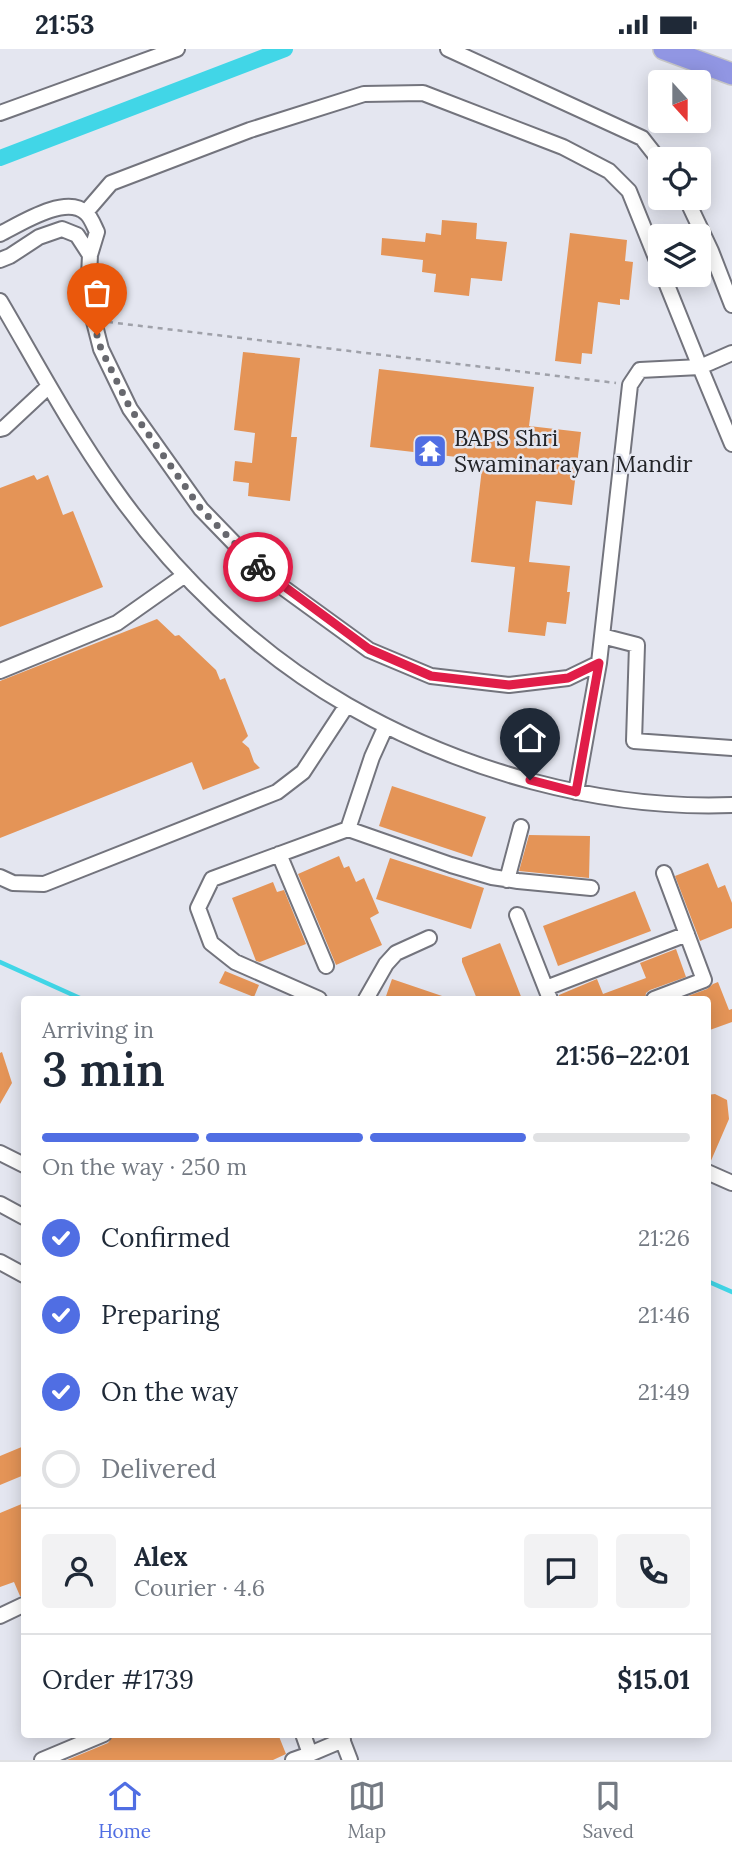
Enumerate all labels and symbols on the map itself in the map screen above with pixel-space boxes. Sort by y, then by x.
north arrow [648,70,710,133]
pin [67,263,127,335]
place label: BAPS Shri Swaminarayan Mandir [454,423,692,478]
temple icon: BAPS Shri Swaminarayan Mandir [411,432,449,470]
courier [223,532,293,602]
pin [500,708,560,780]

